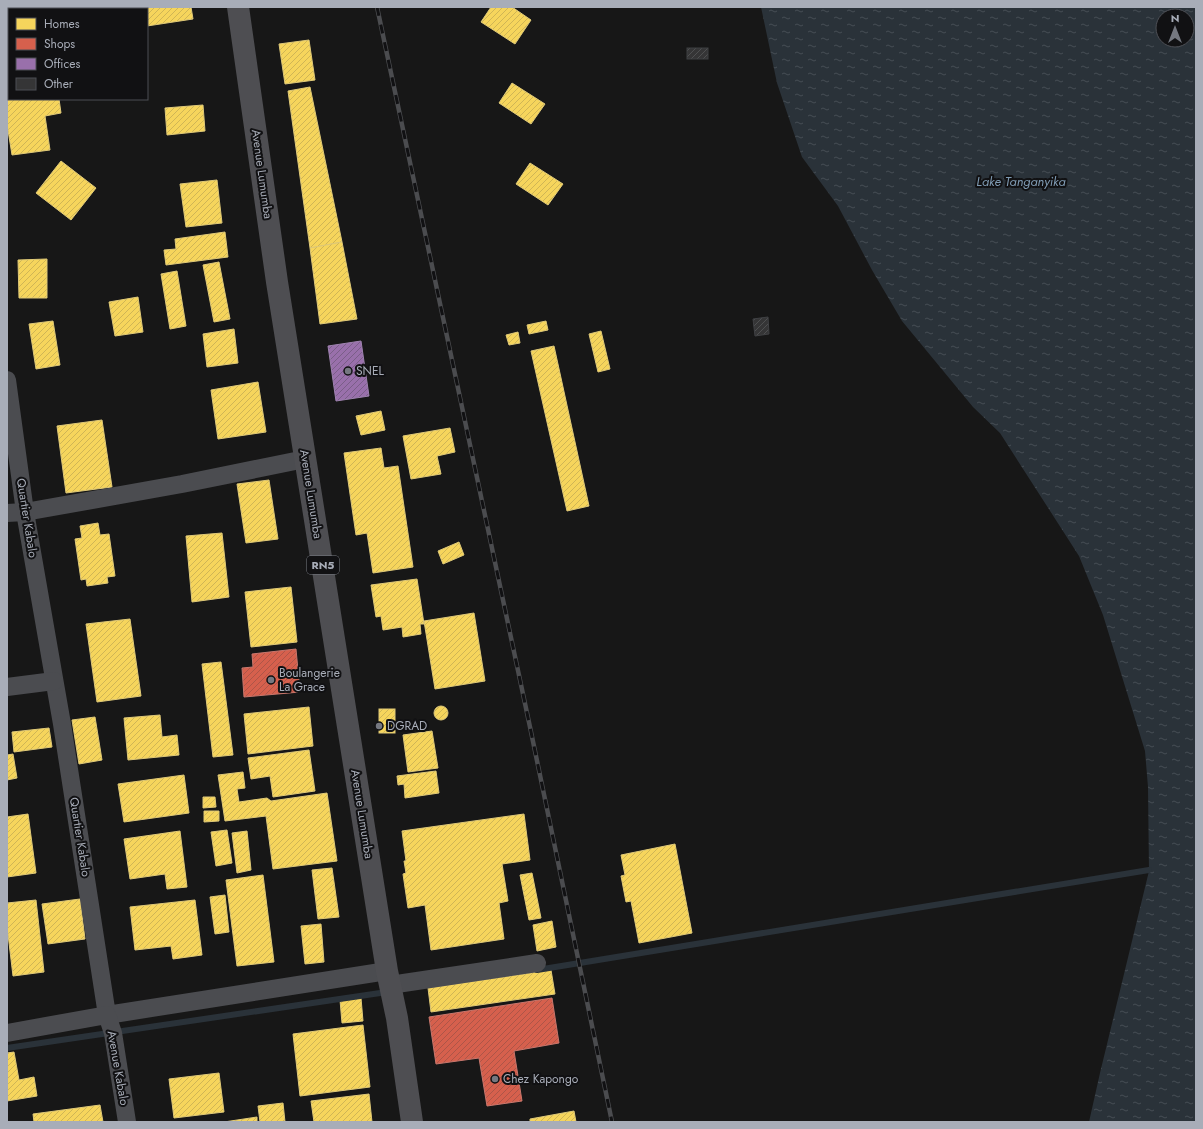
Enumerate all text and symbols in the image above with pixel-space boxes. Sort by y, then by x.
legend [8,8,148,100]
north arrow [1155,8,1195,48]
text: N [1171,10,1179,26]
text: Homes [44,15,80,33]
text: Shops [44,35,75,53]
text: Offices [44,55,80,73]
text: Other [44,75,74,93]
street label: Avenue Lumumba [247,128,277,220]
water label: Lake Tanganyika [976,172,1066,191]
place label: SNEL [356,362,384,380]
marker: SNEL [343,366,353,376]
street label: Avenue Lumumba [295,448,327,540]
street label: Quartier Kabalo [12,477,42,559]
road number: RN5 [307,556,339,574]
place label: Boulangerie La Grace [279,664,340,696]
marker: Boulangerie La Grace [266,675,276,685]
place label: DGRAD [387,717,427,735]
marker: DGRAD [374,721,384,731]
street label: Avenue Lumumba [346,768,378,860]
street label: Quartier Kabalo [65,796,95,878]
street label: Avenue Kabalo [103,1029,133,1107]
place label: Chez Kapongo [503,1070,579,1088]
marker: Chez Kapongo [490,1074,500,1084]

